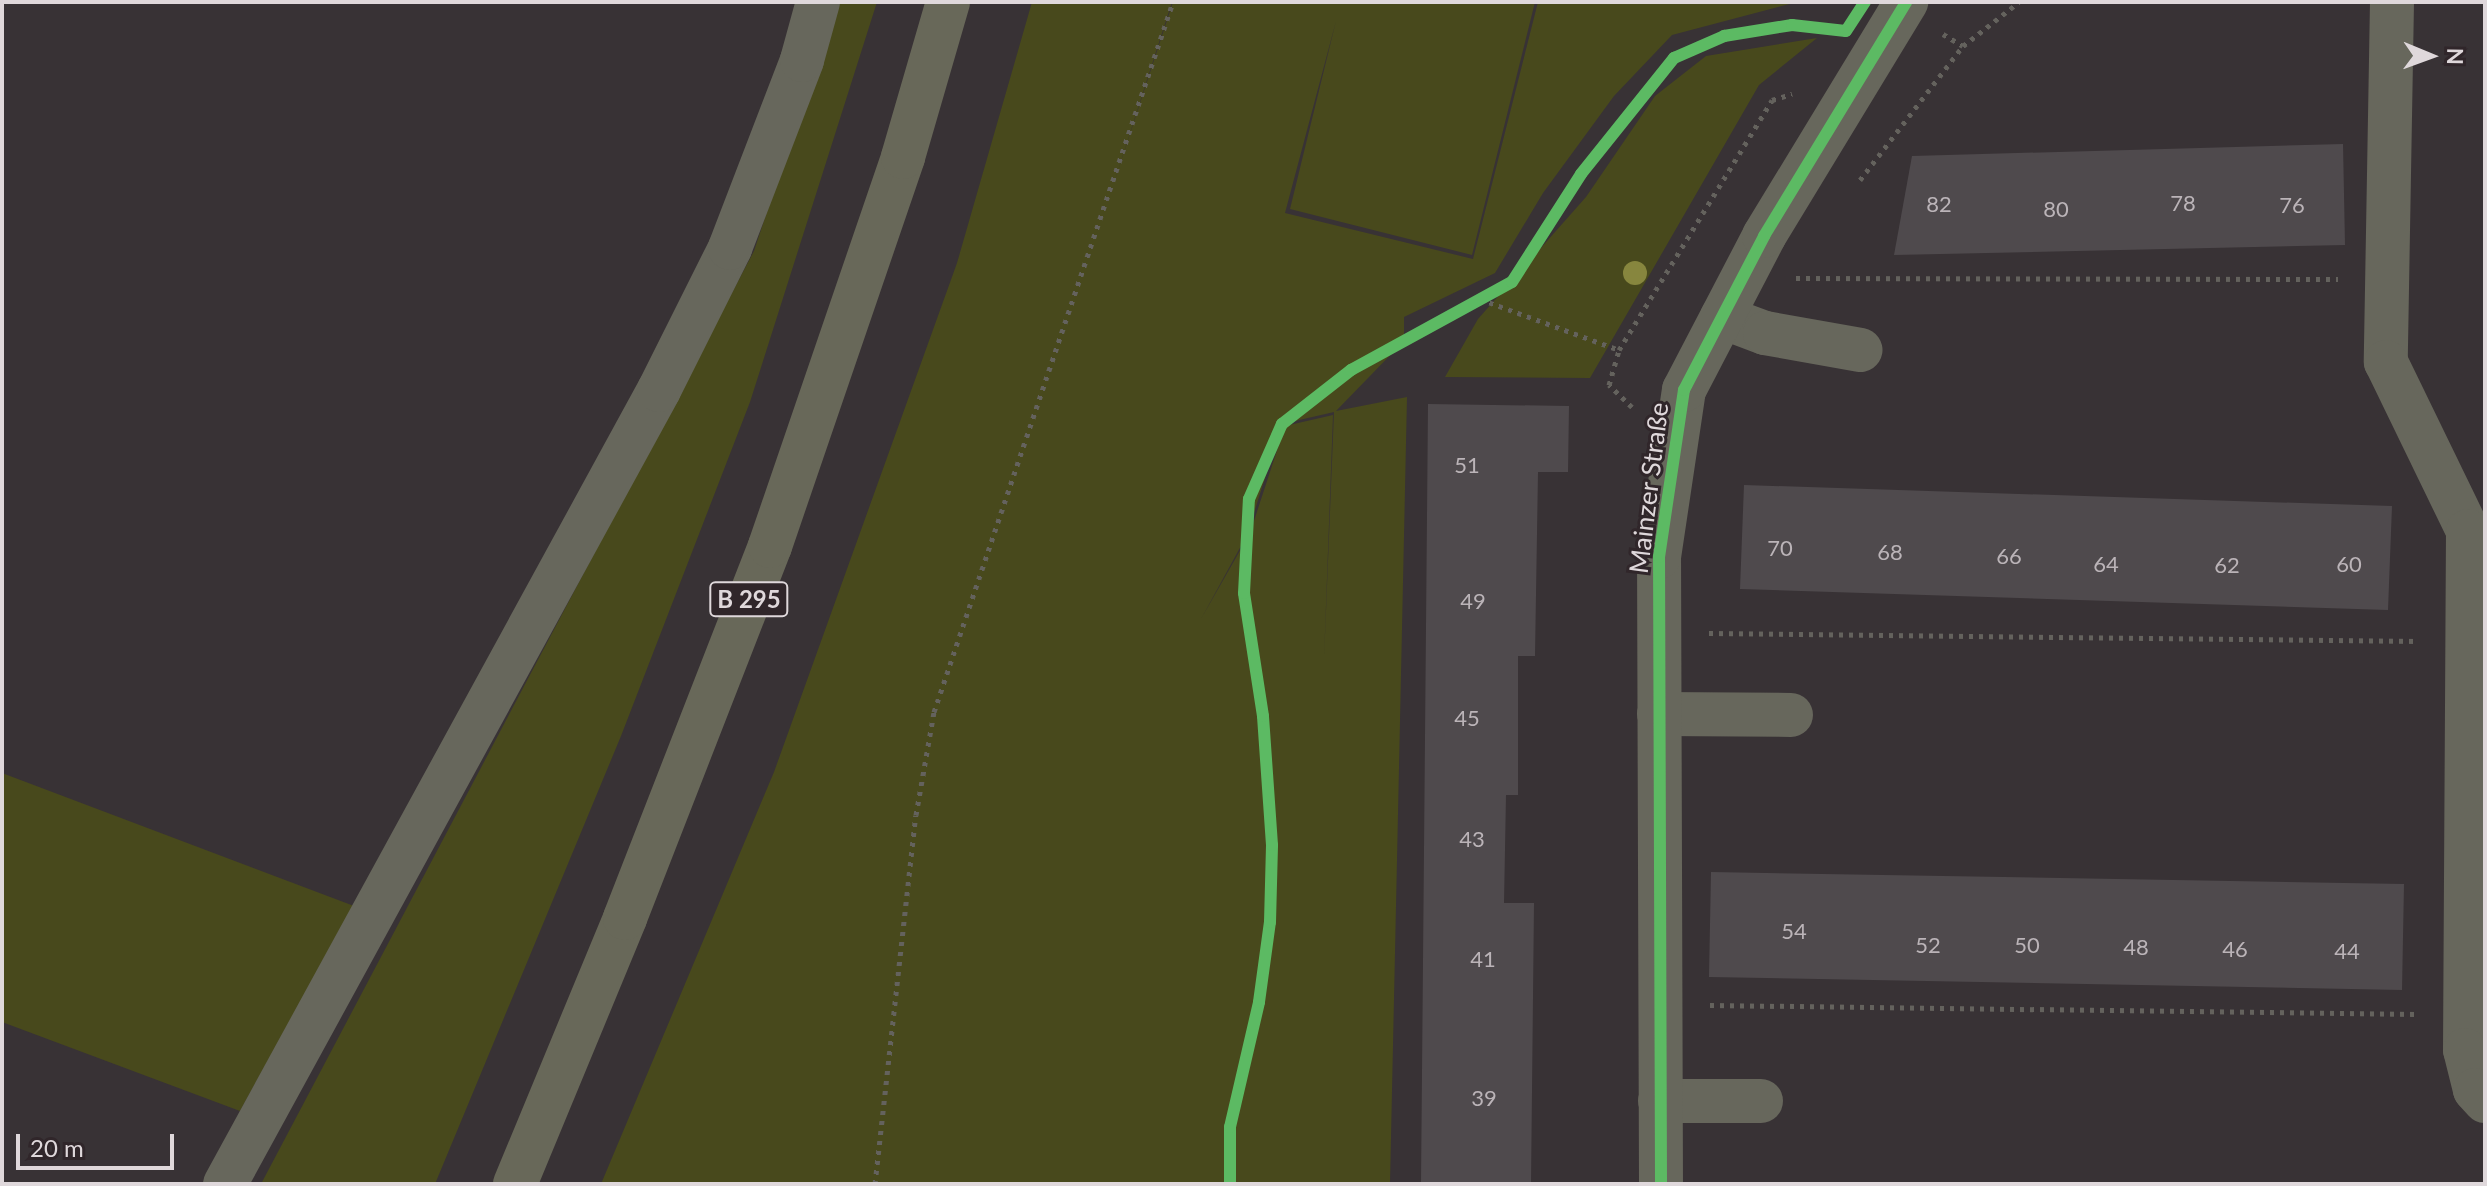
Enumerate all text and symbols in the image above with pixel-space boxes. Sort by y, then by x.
north arrow [2391,16,2471,96]
text: N [2442,48,2469,65]
house number: 78 [2170,190,2196,216]
house number: 82 [1926,191,1952,217]
house number: 76 [2279,192,2305,218]
house number: 80 [2043,196,2069,222]
street label: Mainzer Straße [1623,400,1675,576]
house number: 51 [1454,452,1480,478]
house number: 70 [1767,535,1793,561]
house number: 68 [1877,539,1903,565]
house number: 66 [1996,543,2022,569]
house number: 64 [2093,551,2119,577]
house number: 60 [2336,551,2362,577]
house number: 62 [2214,552,2240,578]
road number: B 295 [709,579,789,619]
house number: 49 [1460,588,1486,614]
house number: 45 [1454,705,1480,731]
house number: 43 [1459,826,1485,852]
house number: 54 [1781,918,1807,944]
house number: 52 [1915,932,1941,958]
house number: 50 [2014,932,2040,958]
house number: 48 [2123,934,2149,960]
house number: 46 [2222,936,2248,962]
house number: 44 [2334,938,2360,964]
house number: 41 [1470,946,1496,972]
house number: 39 [1471,1085,1497,1111]
scale bar [20,1118,178,1168]
text: 20 m [30,1133,84,1162]

